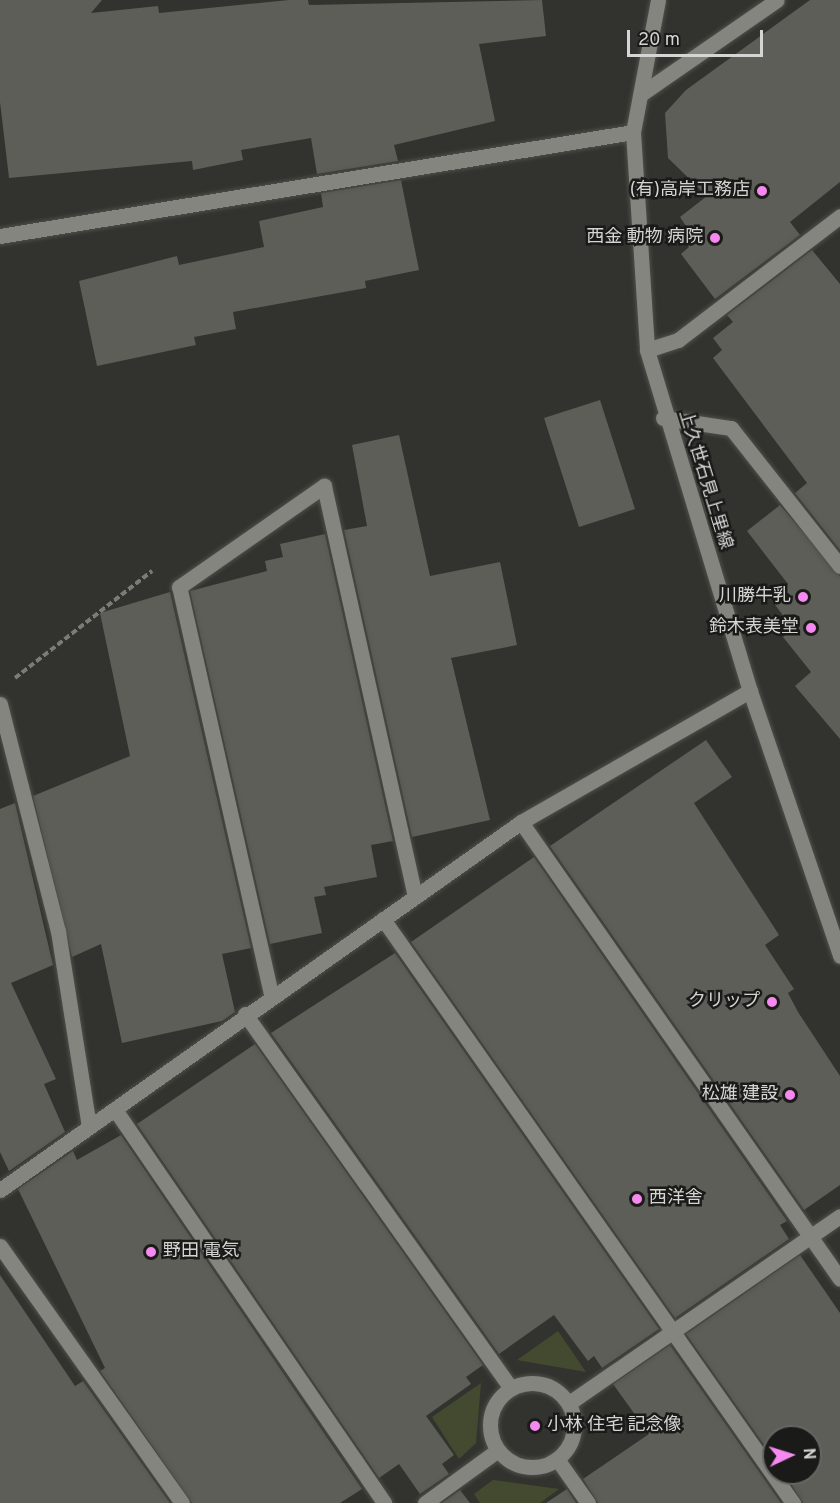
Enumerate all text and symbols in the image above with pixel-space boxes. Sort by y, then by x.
scale bar [630,18,766,56]
text: 20 m [638,29,680,52]
place label: (有)高岸工務店 [630,180,750,202]
marker: (有)高岸工務店 [755,184,769,198]
place label: 西金 動物 病院 [587,227,703,249]
marker: 西金 動物 病院 [708,231,722,245]
street label: 上久世石見上里線 [673,408,735,552]
place label: 川勝牛乳 [719,586,791,608]
marker: 川勝牛乳 [796,590,810,604]
place label: 鈴木表美堂 [709,617,799,639]
marker: 鈴木表美堂 [804,621,818,635]
place label: クリップ [688,991,760,1013]
marker: クリップ [765,995,779,1009]
place label: 松雄 建設 [702,1084,778,1106]
marker: 松雄 建設 [783,1088,797,1102]
place label: 西洋舎 [649,1188,703,1210]
marker: 西洋舎 [630,1192,644,1206]
place label: 野田 電気 [163,1241,239,1263]
marker: 野田 電気 [144,1245,158,1259]
place label: 小林 住宅 記念像 [547,1415,681,1437]
marker: 小林 住宅 記念像 [528,1419,542,1433]
north arrow [762,1425,822,1485]
text: N [798,1447,818,1460]

